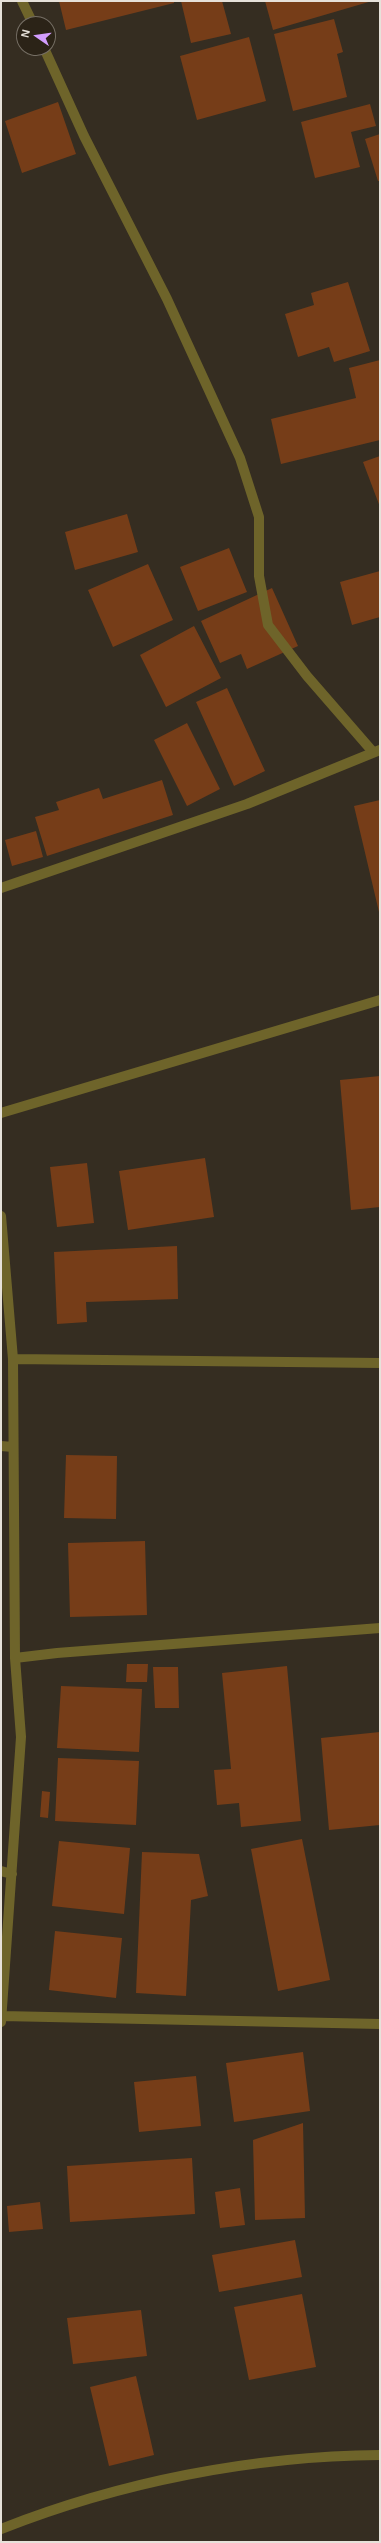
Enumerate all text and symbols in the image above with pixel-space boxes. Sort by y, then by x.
north arrow [16,16,56,56]
text: N [19,28,32,39]

